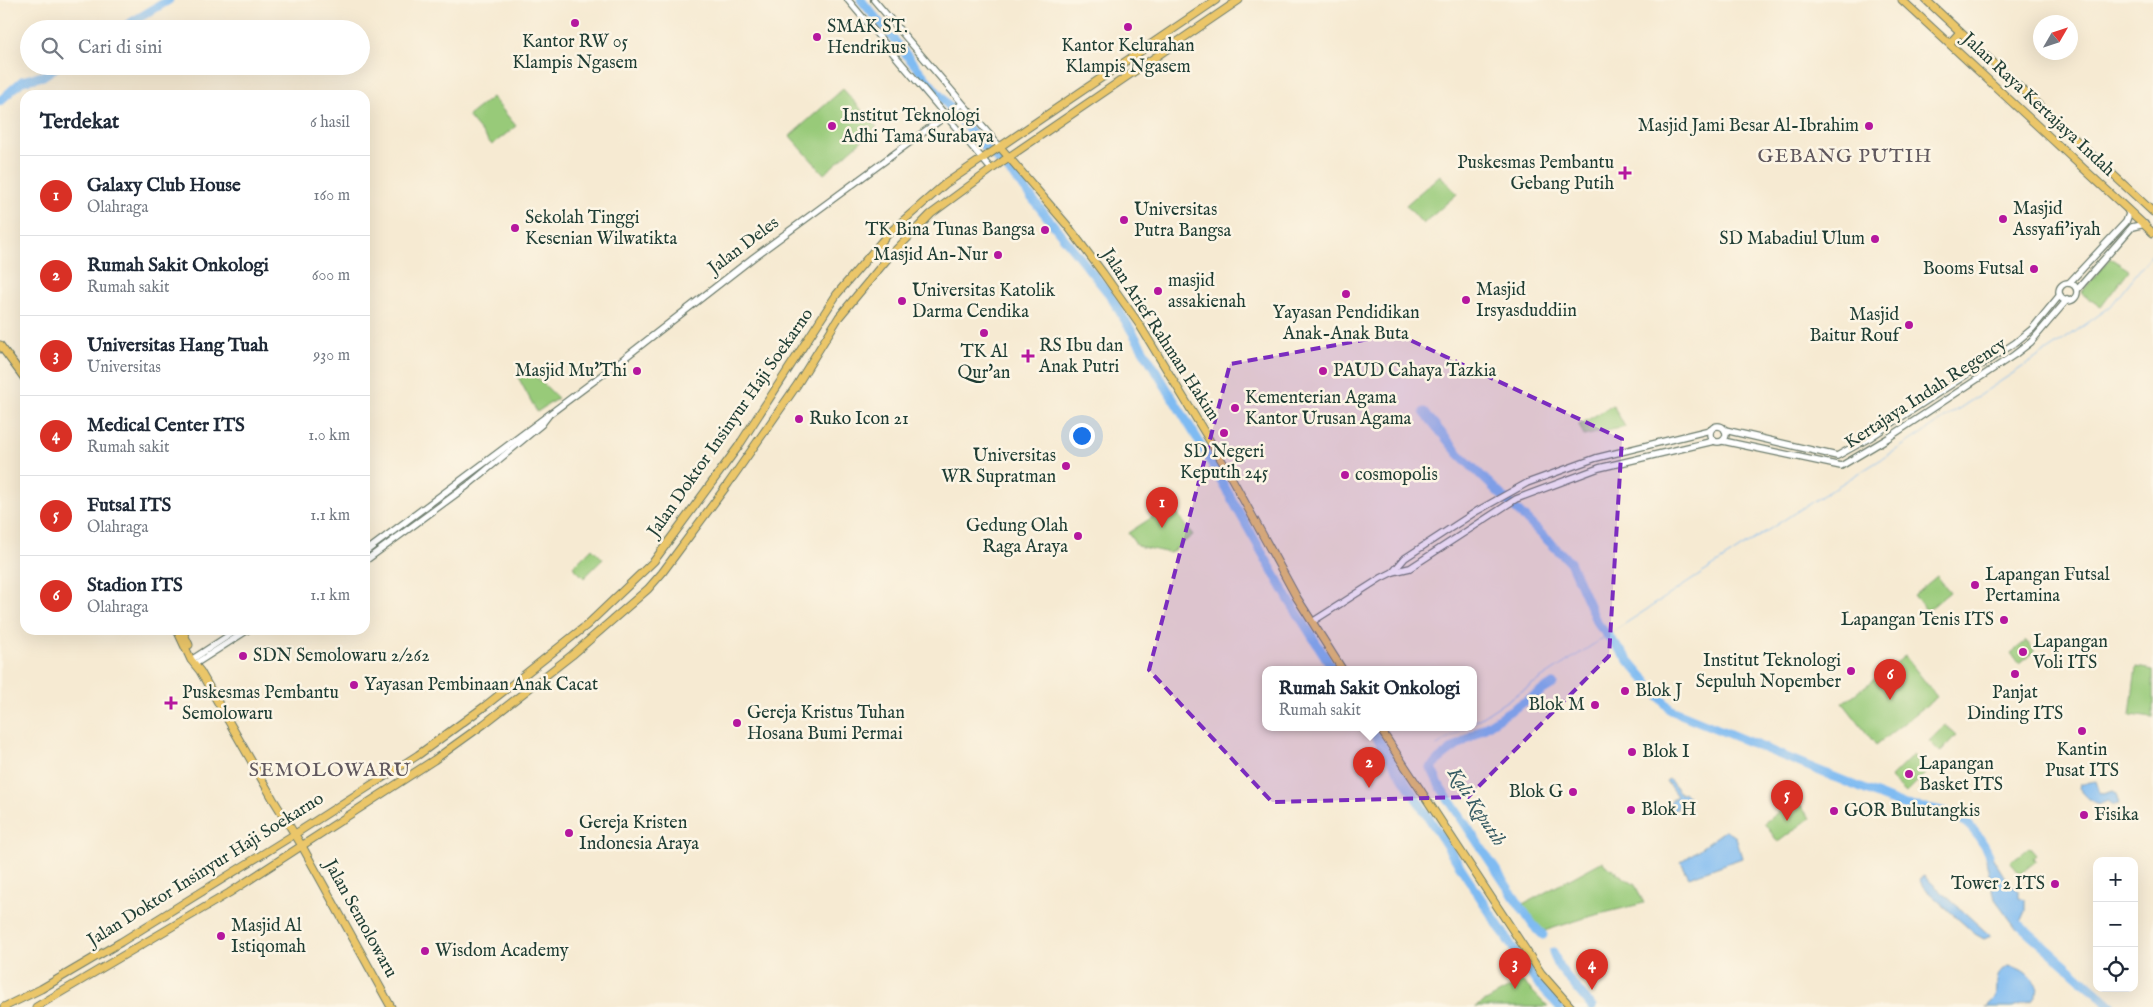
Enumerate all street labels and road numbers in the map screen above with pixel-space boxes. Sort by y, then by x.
street label: Jalan Raya Kertajaya Indah [1955,27,2120,182]
street label: Jalan Deles [702,212,784,281]
street label: Jalan Arief Rahman Hakim [1095,243,1224,426]
street label: Jalan Doktor Insinyur Haji Soekarno [642,304,819,544]
street label: Kertajaya Indah Regency [1841,333,2011,455]
street label: Jalan Doktor Insinyur Haji Soekarno [82,787,329,953]
street label: Jalan Semolowaru [317,854,402,982]

